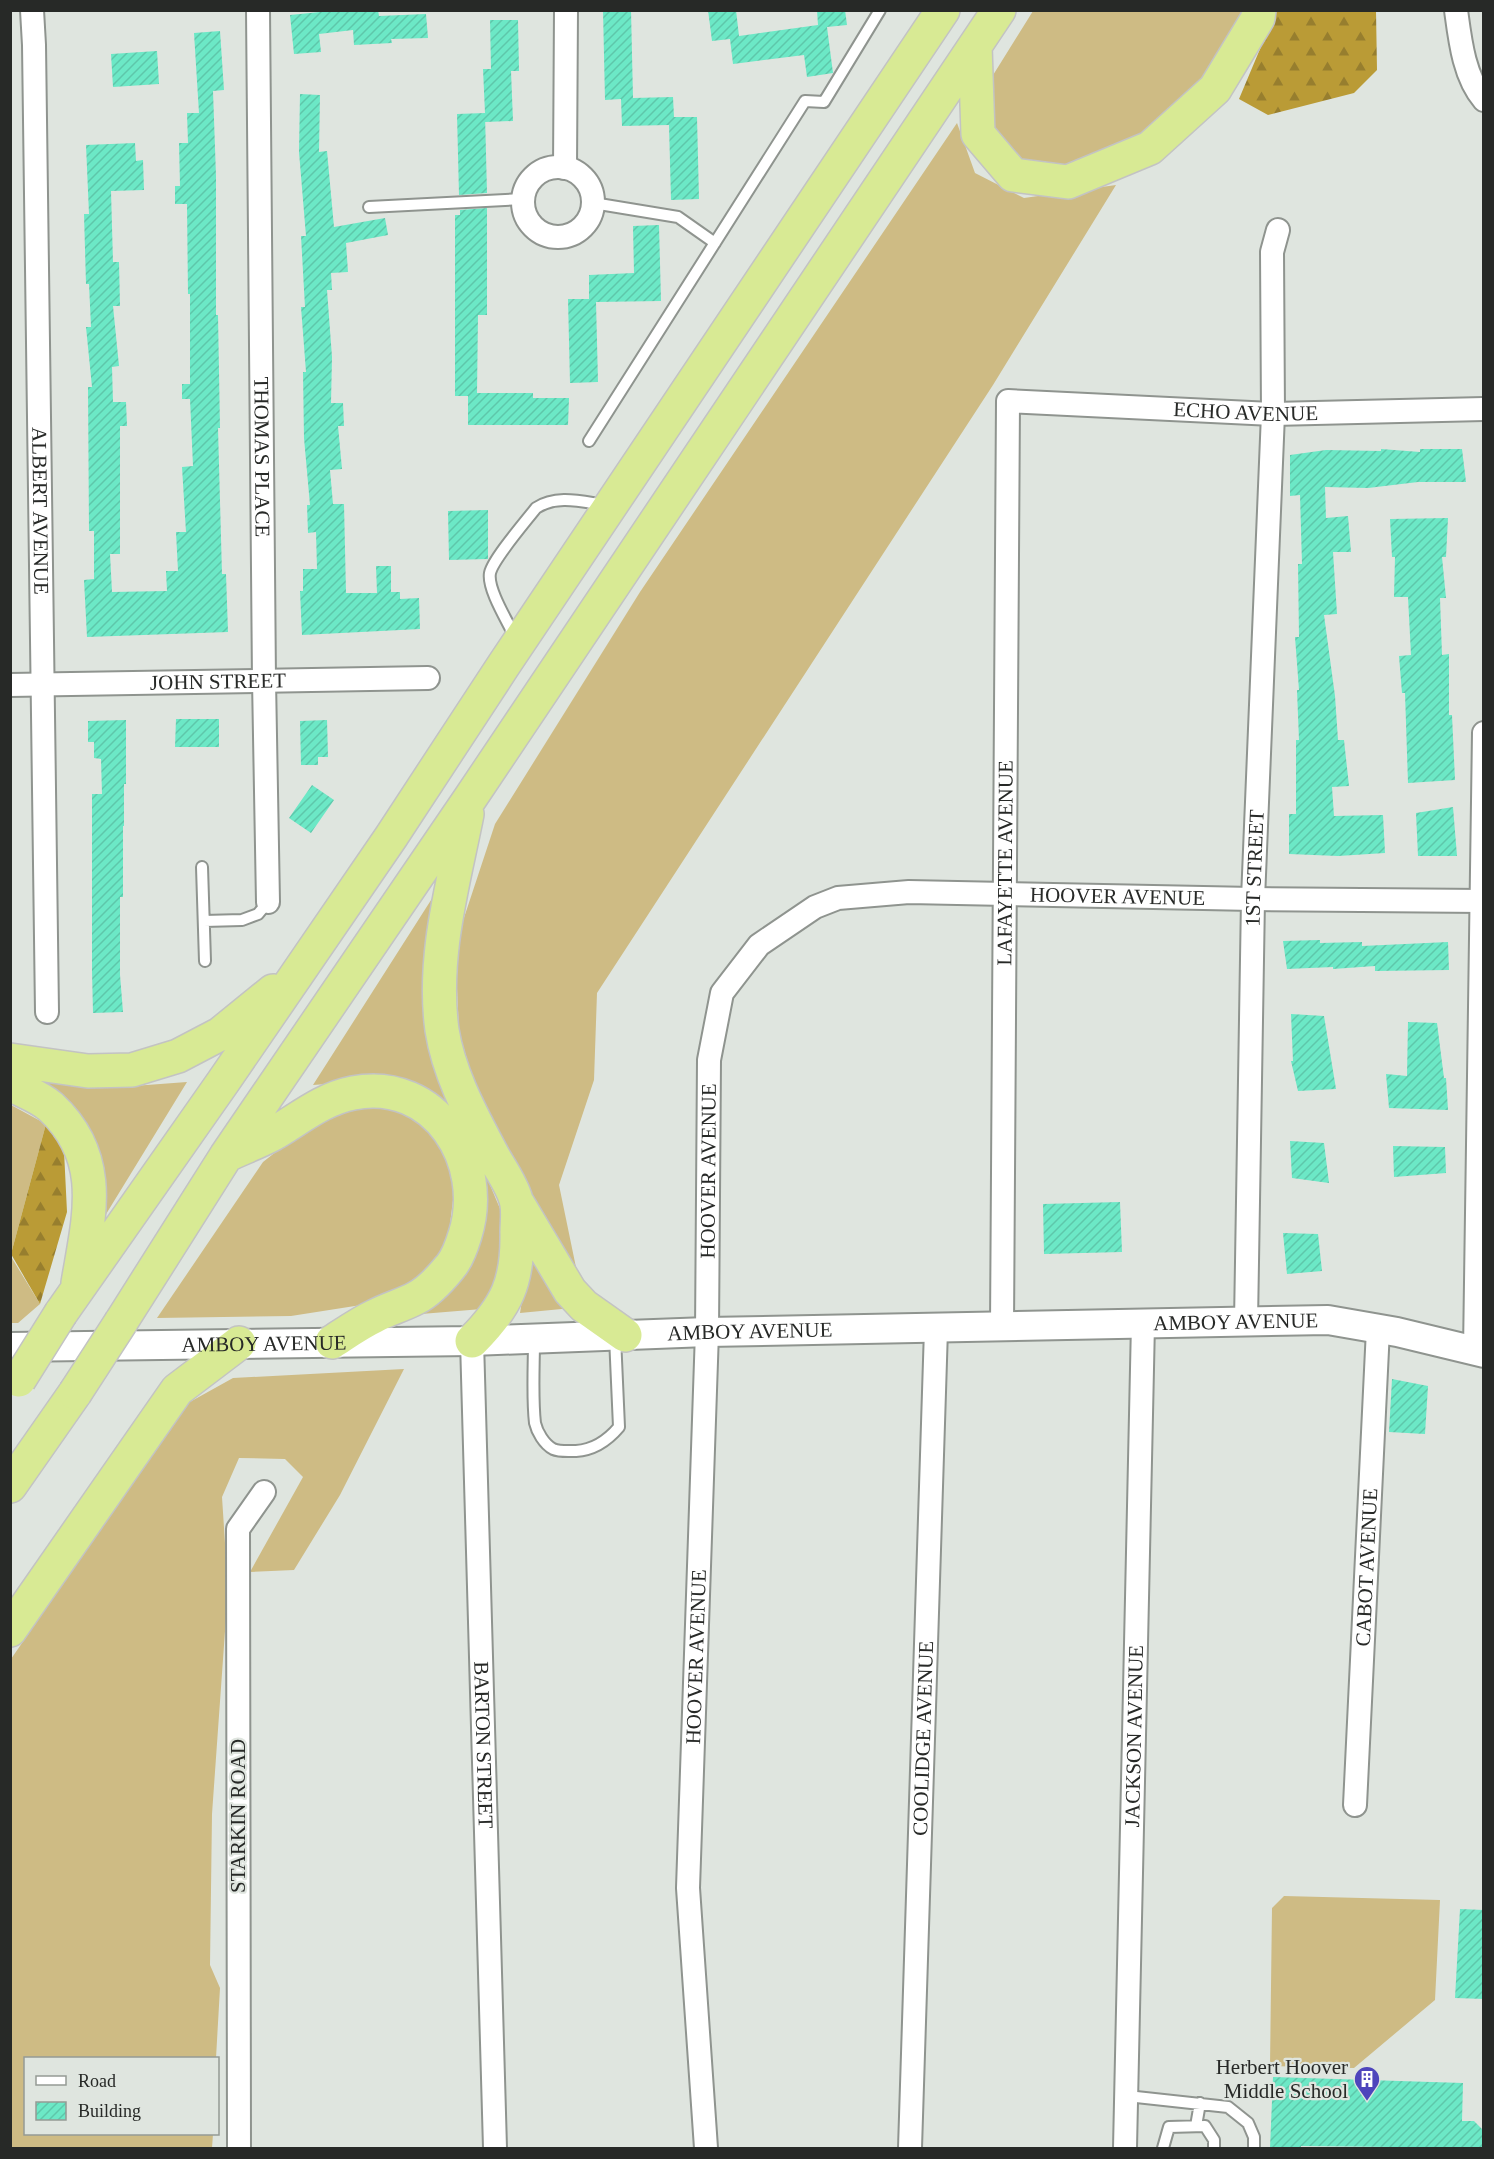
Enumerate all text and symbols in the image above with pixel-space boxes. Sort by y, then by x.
street label: THOMAS PLACE [249,377,275,537]
street label: ECHO AVENUE [1173,397,1318,426]
street label: ALBERT AVENUE [27,427,53,595]
street label: JOHN STREET [150,668,286,695]
street label: LAFAYETTE AVENUE [992,760,1018,966]
street label: 1ST STREET [1241,809,1269,927]
street label: HOOVER AVENUE [1030,882,1205,910]
street label: HOOVER AVENUE [696,1083,721,1259]
street label: AMBOY AVENUE [1153,1308,1318,1335]
street label: AMBOY AVENUE [667,1318,833,1346]
street label: AMBOY AVENUE [181,1331,347,1357]
street label: CABOT AVENUE [1351,1488,1382,1647]
street label: HOOVER AVENUE [681,1569,711,1745]
street label: COOLIDGE AVENUE [908,1640,938,1836]
street label: JACKSON AVENUE [1120,1645,1148,1827]
street label: BARTON STREET [469,1661,498,1829]
street label: STARKIN ROAD [226,1739,250,1893]
place label: Herbert Hoover Middle School [1216,2055,1348,2103]
legend [24,2057,219,2135]
building icon: Herbert Hoover Middle School [1352,2064,1382,2102]
text: Road [78,2071,116,2091]
text: Building [78,2101,141,2121]

